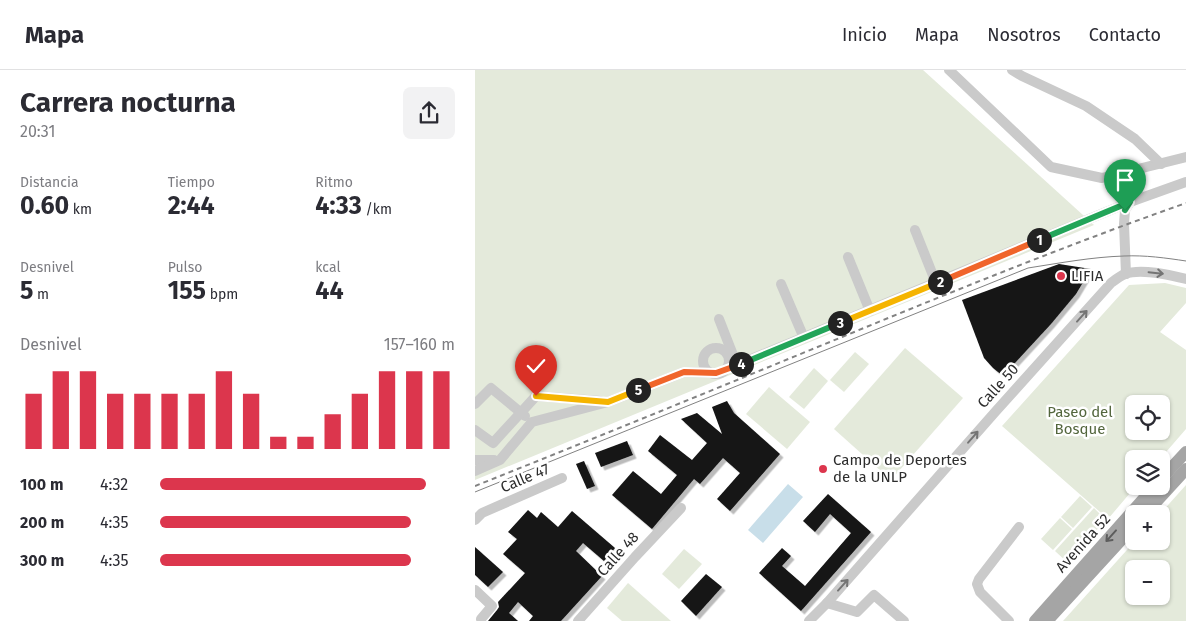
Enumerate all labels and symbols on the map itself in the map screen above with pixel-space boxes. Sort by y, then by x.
pin [1104,159,1146,210]
pin: 1 [1027,228,1051,252]
place label: LIFIA [1071,267,1104,285]
one-way arrow [1148,268,1164,278]
pin: 2 [927,270,953,294]
marker: LIFIA [1055,270,1067,282]
pin: 3 [827,310,853,336]
one-way arrow [1076,310,1087,323]
pin [515,345,557,396]
pin: 4 [729,352,753,376]
street label: Calle 50 [974,360,1022,412]
pin: 5 [625,378,651,402]
park label: Paseo del Bosque [1047,403,1113,438]
one-way arrow [967,431,978,444]
place label: Campo de Deportes de la UNLP [833,451,967,486]
street label: Calle 47 [498,460,552,496]
marker: Campo de Deportes de la UNLP [817,463,829,475]
street label: Avenida 52 [1052,510,1114,576]
street label: Calle 48 [593,528,643,580]
one-way arrow [1105,529,1117,542]
one-way arrow [837,579,848,592]

